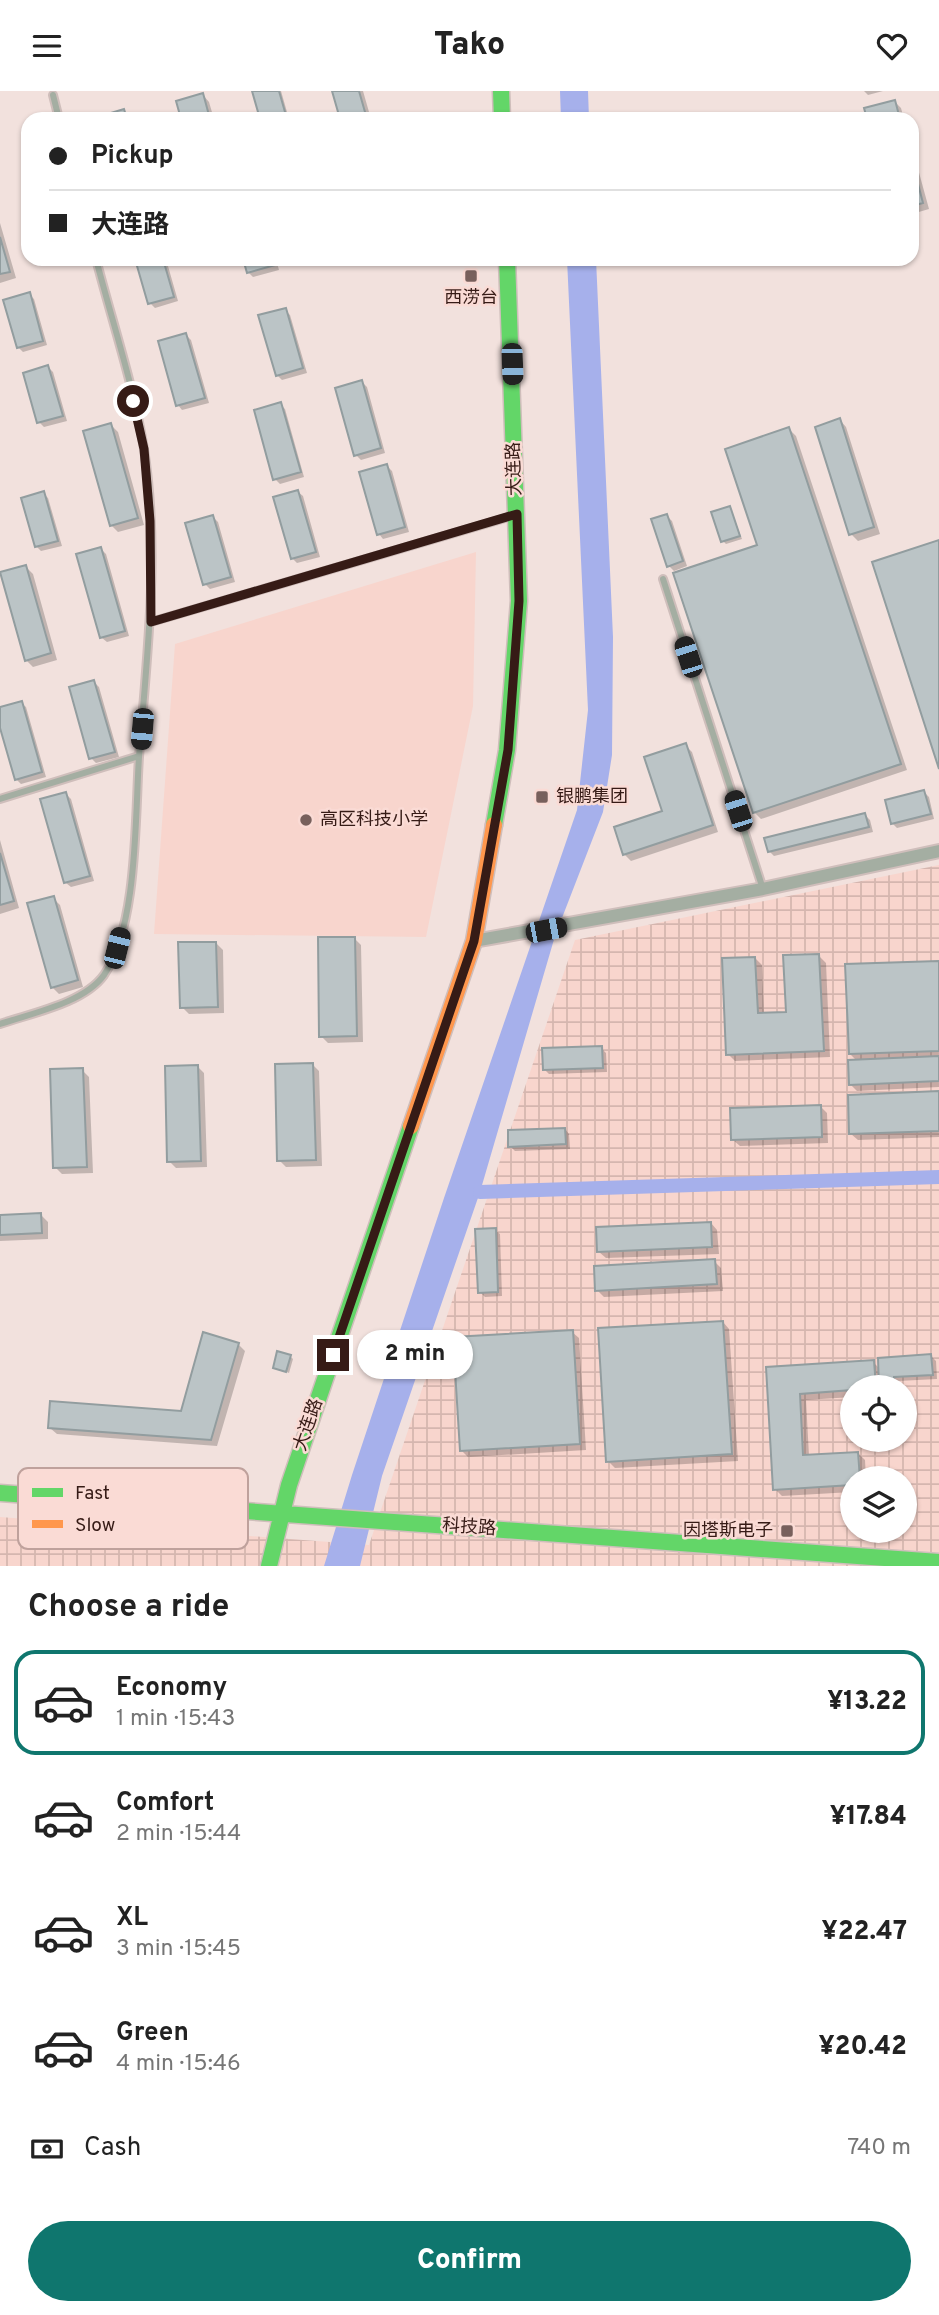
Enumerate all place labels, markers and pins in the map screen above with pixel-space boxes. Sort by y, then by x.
marker: 西涝台 [463,268,479,284]
place label: 西涝台 [444,287,498,310]
place label: 银鹏集团 [556,786,628,809]
marker: 银鹏集团 [534,789,550,805]
place label: 高区科技小学 [320,809,428,832]
marker: 高区科技小学 [298,812,314,828]
place label: 因塔斯电子 [683,1520,773,1543]
marker: 因塔斯电子 [779,1523,795,1539]

